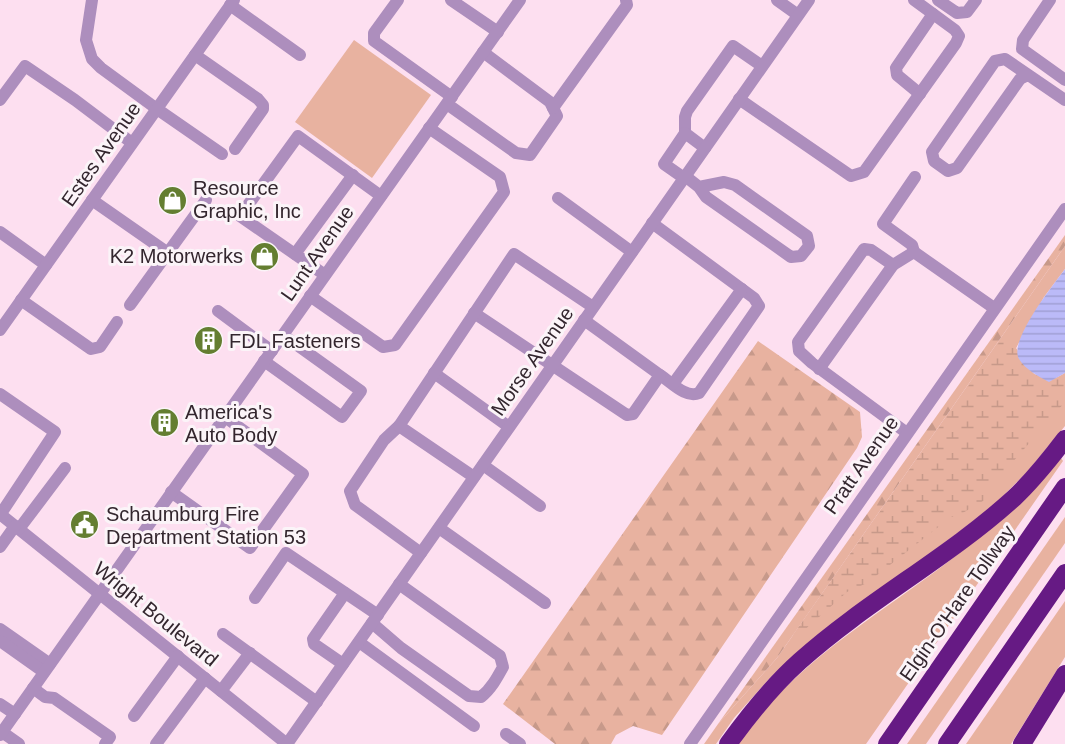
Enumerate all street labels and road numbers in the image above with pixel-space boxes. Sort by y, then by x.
street label: Estes Avenue [57,98,145,210]
street label: Lunt Avenue [276,201,358,305]
street label: Morse Avenue [486,302,578,420]
street label: Pratt Avenue [819,412,903,518]
street label: Elgin-O'Hare Tollway [895,521,1019,685]
street label: Wright Boulevard [90,557,222,671]

